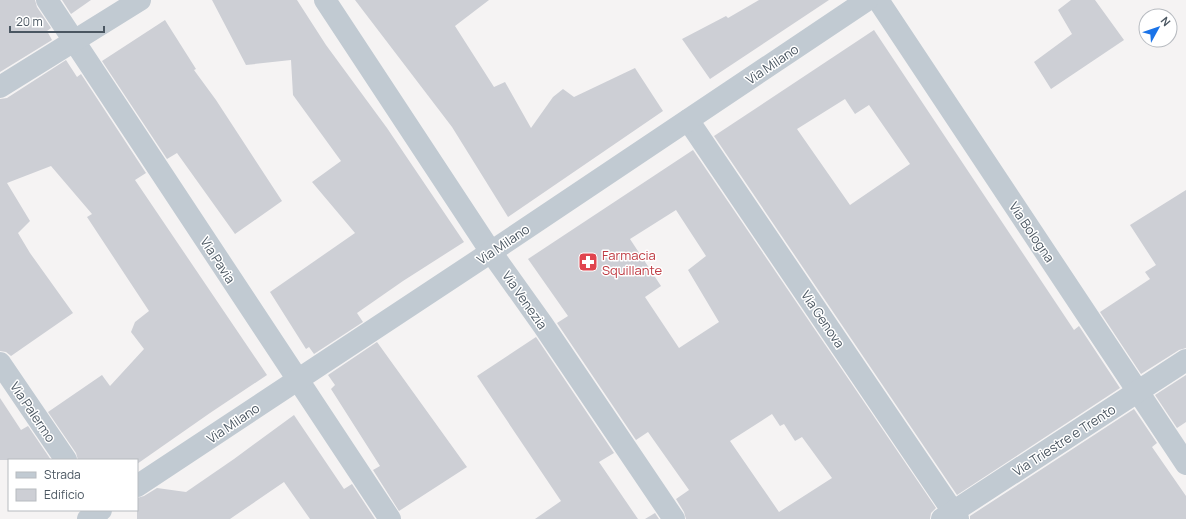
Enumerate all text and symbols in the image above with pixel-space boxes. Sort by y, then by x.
scale bar [10,8,104,34]
north arrow [1138,8,1178,48]
text: 20 m [16,13,43,30]
text: N [1158,13,1174,29]
street label: Via Milano [742,40,802,88]
street label: Via Bologna [1005,198,1059,266]
street label: Via Milano [473,220,533,268]
street label: Via Pavia [196,233,240,287]
place label: Farmacia Squillante [602,246,662,279]
pharmacy icon: Farmacia Squillante [577,251,599,273]
street label: Via Venezia [498,267,552,333]
street label: Via Genova [797,287,849,351]
street label: Via Palermo [6,378,60,446]
street label: Via Milano [203,399,263,447]
street label: Via Triestre e Trento [1009,400,1119,480]
legend [8,459,138,511]
text: Strada [44,466,81,483]
text: Edificio [44,486,84,503]

